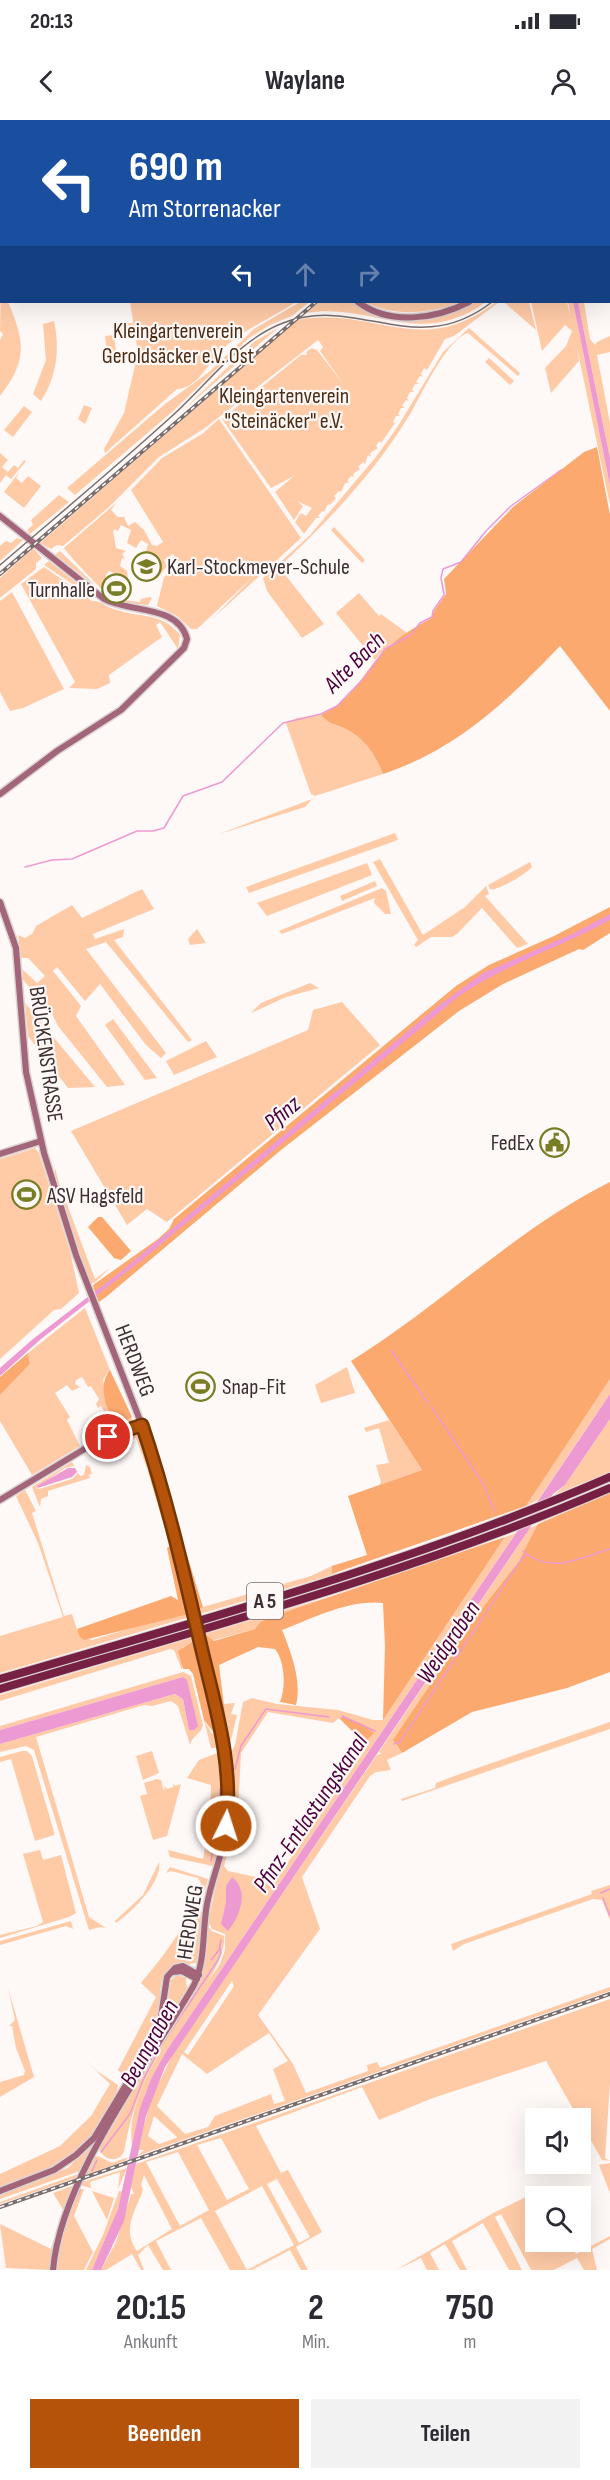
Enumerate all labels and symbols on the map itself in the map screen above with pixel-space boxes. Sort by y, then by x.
park label: Kleingartenverein Geroldsäcker e.V. Ost [102,318,255,370]
park label: Kleingartenverein "Steinäcker" e.V. [219,383,349,435]
school or university icon: Karl-Stockmeyer-Schule [130,550,162,582]
place label: Karl-Stockmeyer-Schule [167,554,350,581]
sports icon: Turnhalle [100,573,132,605]
place label: Turnhalle [28,577,95,604]
water label: Alte Bach [317,626,391,700]
street label: BRÜCKENSTRASSE [23,985,68,1124]
water label: Pfinz [258,1089,308,1137]
public building icon: FedEx [539,1126,571,1158]
place label: FedEx [491,1130,535,1157]
sports icon: ASV Hagsfeld [10,1179,42,1211]
place label: ASV Hagsfeld [46,1183,144,1210]
street label: HERDWEG [109,1321,161,1400]
sports icon: Snap-Fit [185,1370,217,1402]
place label: Snap-Fit [222,1374,286,1401]
pin [82,1411,133,1462]
road number: A 5 [247,1583,283,1619]
water label: Weidgraben [410,1595,487,1689]
water label: Pfinz-Entlastungskanal [247,1728,374,1898]
position arrow [194,1794,258,1858]
street label: HERDWEG [171,1883,210,1961]
water label: Beungraben [114,1995,185,2092]

